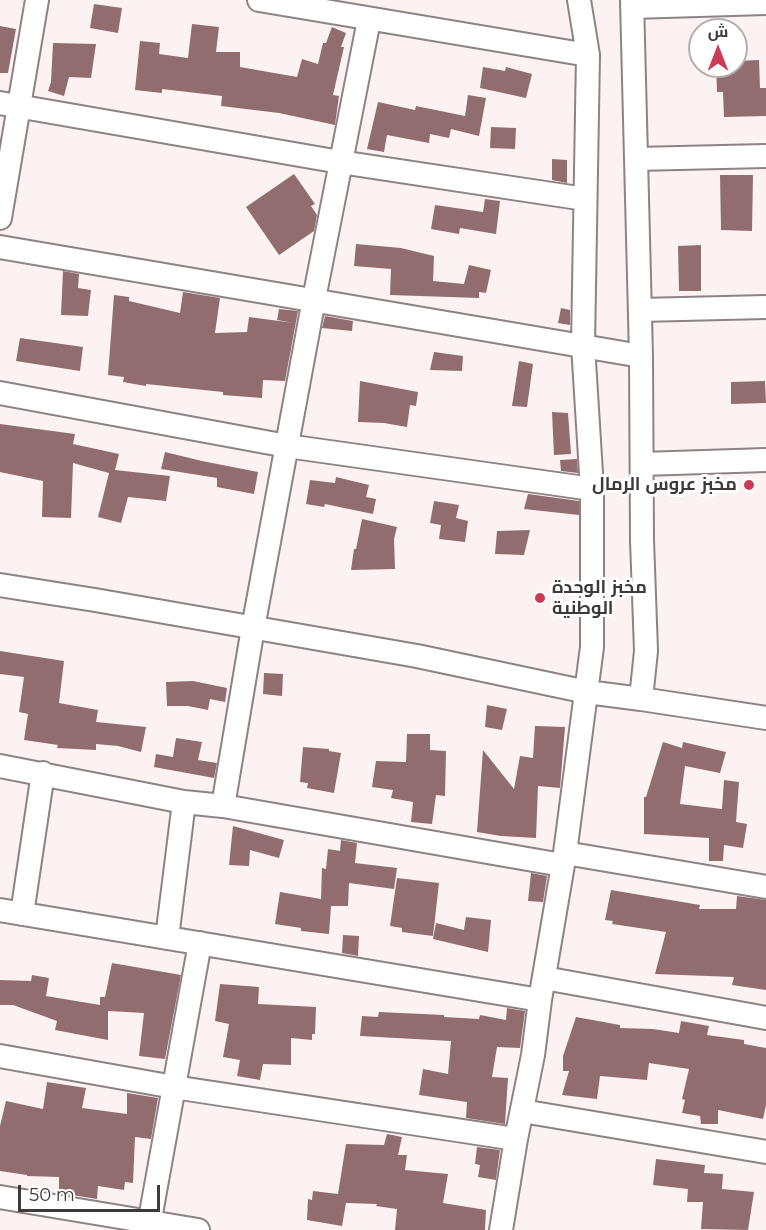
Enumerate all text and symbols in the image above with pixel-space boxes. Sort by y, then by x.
north arrow [688,18,748,78]
text: ش [708,22,728,41]
place label: مخبز عروس الرمال [592,474,737,496]
marker: مخبز عروس الرمال [742,478,756,492]
place label: مخبز الوحدة الوطنية [552,577,647,620]
marker: مخبز الوحدة الوطنية [533,591,547,605]
scale bar [21,1173,164,1211]
text: 50 m [29,1184,75,1206]

